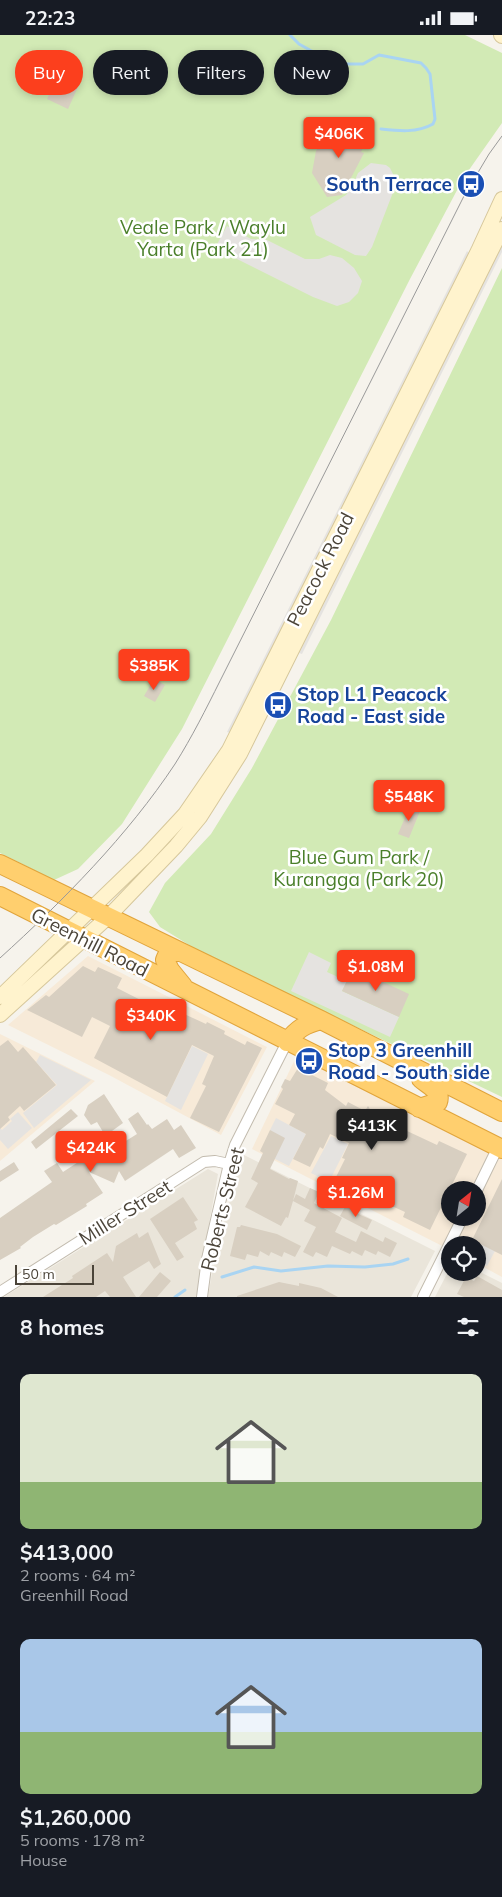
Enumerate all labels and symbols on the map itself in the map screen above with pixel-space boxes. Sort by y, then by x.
pin: $406K [304,117,374,159]
bus stop icon: South Terrace [456,169,486,199]
place label: South Terrace [326,172,452,196]
park label: Veale Park / Waylu Yarta (Park 21) [120,215,286,261]
street label: Peacock Road [281,508,359,630]
pin: $385K [119,649,189,691]
place label: Stop L1 Peacock Road - East side [297,682,447,728]
bus stop icon: Stop L1 Peacock Road - East side [263,690,293,720]
pin: $548K [374,779,444,822]
park label: Blue Gum Park / Kurangga (Park 20) [273,845,445,891]
street label: Greenhill Road [27,902,153,982]
pin: $1.08M [335,949,417,992]
pin: $340K [116,999,186,1041]
place label: Stop 3 Greenhill Road - South side [328,1038,490,1084]
bus stop icon: Stop 3 Greenhill Road - South side [294,1046,324,1076]
pin: $413K [337,1109,407,1151]
pin: $424K [56,1131,126,1173]
street label: Roberts Street [195,1144,249,1273]
street label: Miller Street [74,1174,176,1250]
pin: $1.26M [315,1175,397,1218]
north arrow [441,1181,486,1226]
scale bar [15,1262,94,1285]

